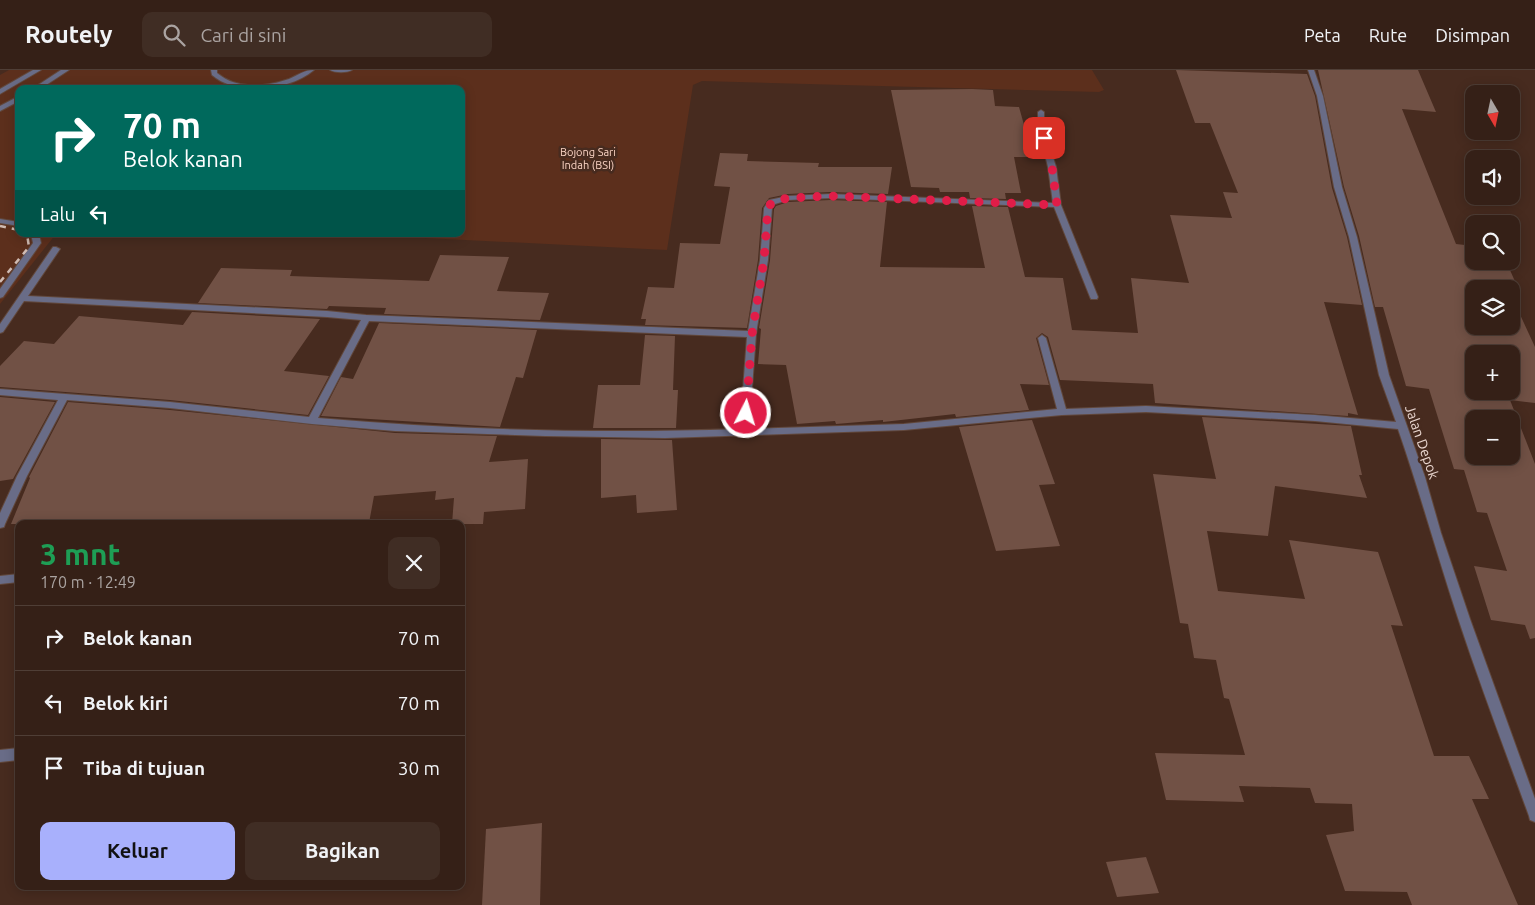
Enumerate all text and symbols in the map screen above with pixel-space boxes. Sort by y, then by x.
search box [142,12,492,57]
text: Routely [25,21,112,48]
icon: search [160,21,188,49]
text: Cari di sini [200,24,286,46]
text: Peta [1304,25,1341,45]
text: Rute [1369,25,1407,45]
text: Disimpan [1435,25,1510,45]
north arrow [1465,85,1520,140]
map controls [1465,85,1520,465]
icon: right [40,105,105,170]
text: 70 m [123,105,201,145]
pin [1023,117,1065,159]
icon: arrive [1030,124,1058,152]
text: Belok kanan [123,146,243,171]
park label: Bojong Sari Indah (BSI) [560,146,616,172]
button: sound [1465,150,1520,205]
icon: left [85,200,113,228]
text: Lalu [40,203,75,225]
button: search [1465,215,1520,270]
button: layers [1465,280,1520,335]
button: + [1465,345,1520,400]
position arrow [719,386,771,438]
street label: Jalan Depok [1402,403,1442,481]
button: − [1465,410,1520,465]
text: 3 mnt [40,537,120,571]
button: close [388,537,440,589]
text: 170 m · 12:49 [40,573,136,591]
icon: right [40,624,68,652]
text: Belok kanan [83,627,192,649]
text: 70 m [398,627,440,649]
icon: left [40,689,68,717]
text: Belok kiri [83,692,168,714]
text: 70 m [398,692,440,714]
icon: arrive [40,754,68,782]
text: Tiba di tujuan [83,757,205,779]
text: 30 m [398,757,440,779]
button: Keluar [40,822,235,880]
button: Bagikan [245,822,440,880]

